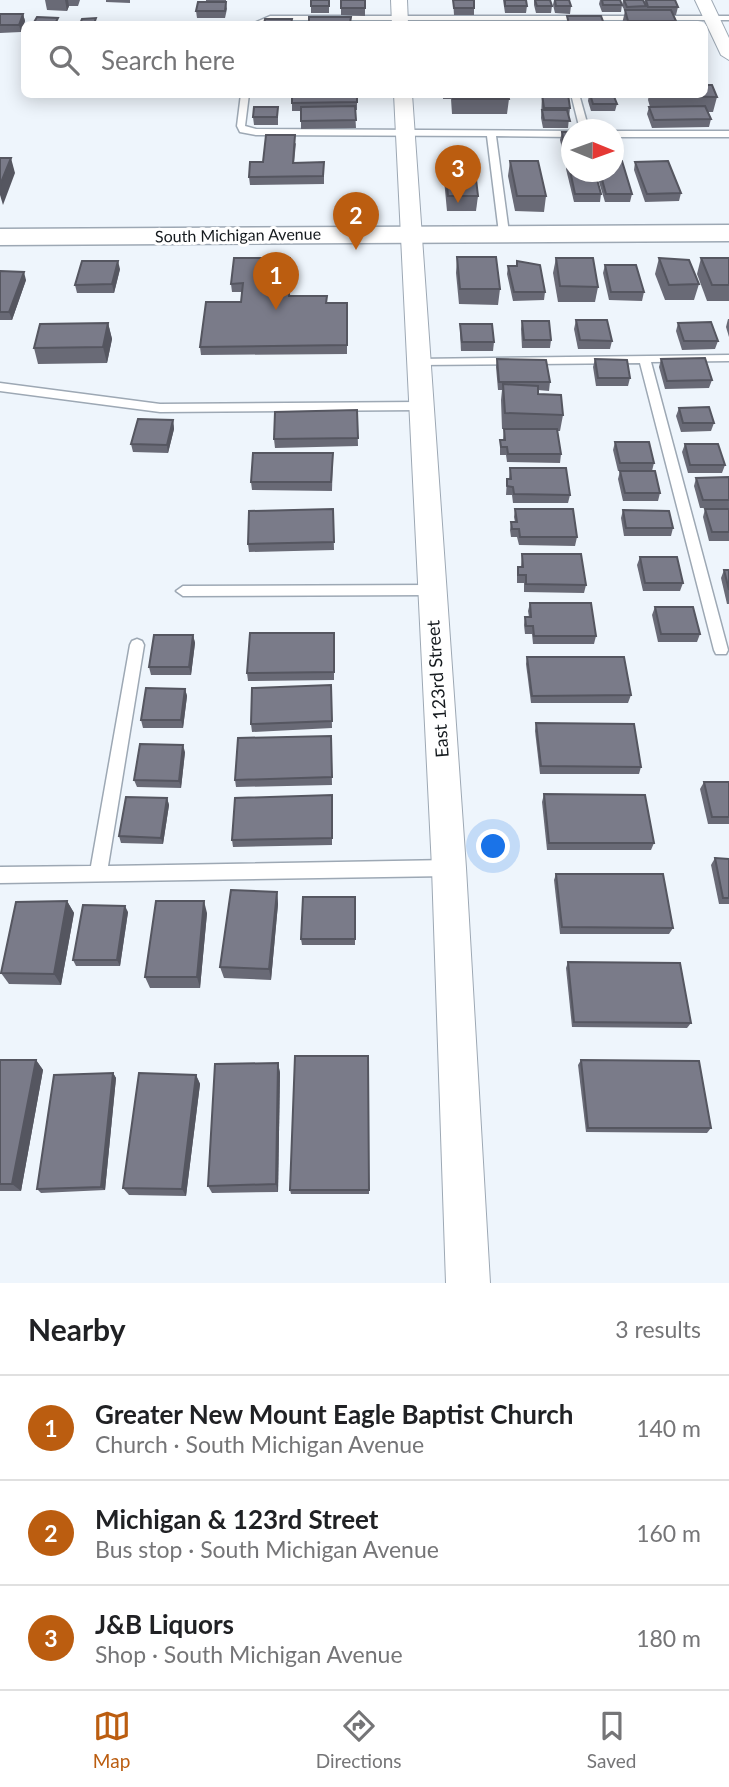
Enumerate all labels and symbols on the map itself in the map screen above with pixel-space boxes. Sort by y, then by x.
north arrow [561,119,624,182]
pin: 3 [435,145,481,203]
pin: 2 [333,192,379,250]
street label: South Michigan Avenue [155,224,321,245]
pin: 1 [253,252,299,310]
street label: East 123rd Street [421,619,453,759]
your location [476,829,510,863]

